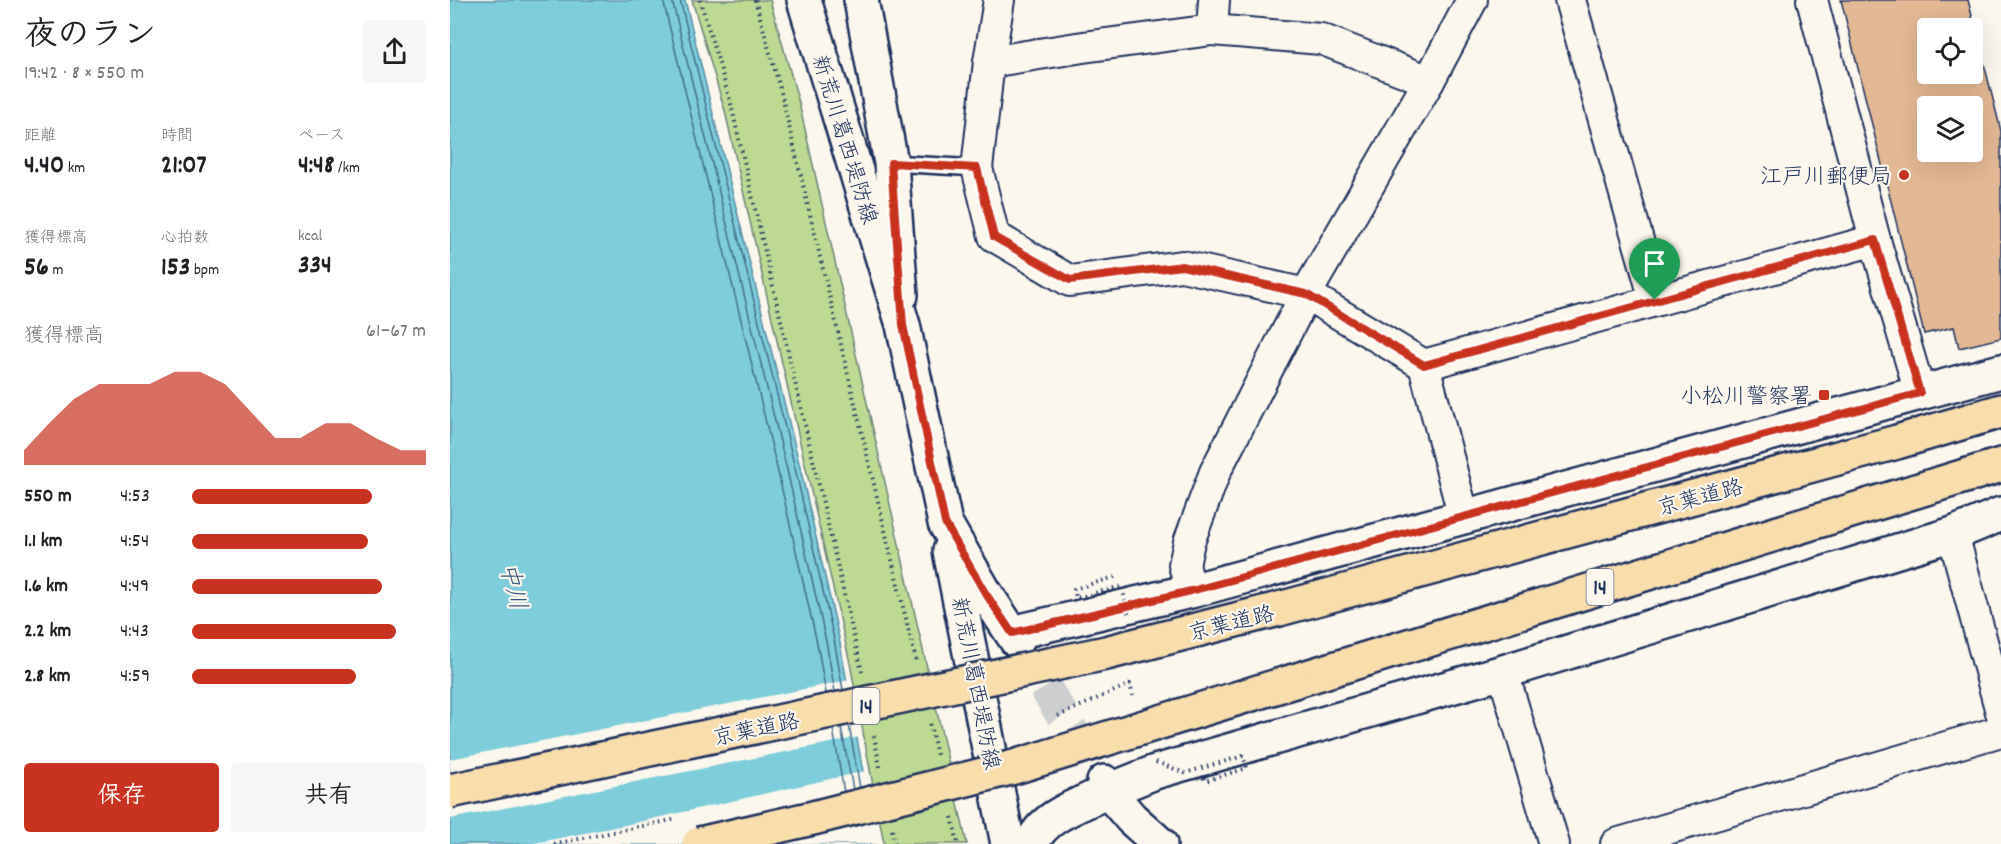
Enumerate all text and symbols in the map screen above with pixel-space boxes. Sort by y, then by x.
text: 夜のラン [24,14,156,61]
map controls [1917,18,1983,162]
button: locate [1917,18,1983,84]
button: share [363,20,426,83]
street label: 新荒川葛西堤防線 [802,51,883,229]
text: 19:42 · 8 × 550 m [24,60,144,88]
button: layers [1917,96,1983,162]
text: 距離 [24,125,56,148]
text: 時間 [161,125,193,148]
text: ペース [298,125,345,148]
text: 4.40 [24,148,64,185]
text: 21:07 [161,148,207,185]
text: 4:48 [298,148,334,185]
text: km [64,157,85,180]
text: /km [334,157,360,180]
place label: 江戸川郵便局 [1760,163,1892,194]
marker: 江戸川郵便局 [1897,168,1911,182]
text: kcal [298,225,322,248]
text: 獲得標高 [24,227,88,250]
text: 心拍数 [161,227,209,250]
pin [1629,238,1680,300]
icon: arrive [1638,247,1671,280]
text: 334 [298,248,332,285]
text: 56 [24,250,49,287]
text: 153 [161,250,190,287]
text: m [49,259,63,282]
text: bpm [190,259,219,282]
text: 61–67 m [366,318,426,346]
text: 獲得標高 [24,323,104,351]
place label: 小松川警察署 [1680,383,1812,414]
marker: 小松川警察署 [1817,388,1831,402]
street label: 京葉道路 [1654,473,1747,526]
text: 550 m [24,483,72,511]
text: 4:53 [120,483,150,511]
text: 1.1 km [24,528,63,556]
text: 4:54 [120,528,149,556]
water label: 中川 [489,559,533,614]
road number: 14 [1586,569,1614,605]
text: 1.6 km [24,573,68,601]
text: 4:49 [120,573,149,601]
street label: 新荒川葛西堤防線 [942,594,1006,773]
street label: 京葉道路 [1185,600,1278,651]
text: 2.2 km [24,618,71,646]
text: 4:43 [120,618,149,646]
text: 2.8 km [24,663,71,691]
text: 4:59 [120,663,150,691]
road number: 14 [852,688,880,724]
street label: 京葉道路 [710,707,803,756]
button: 保存 [24,763,219,832]
button: 共有 [231,763,426,832]

